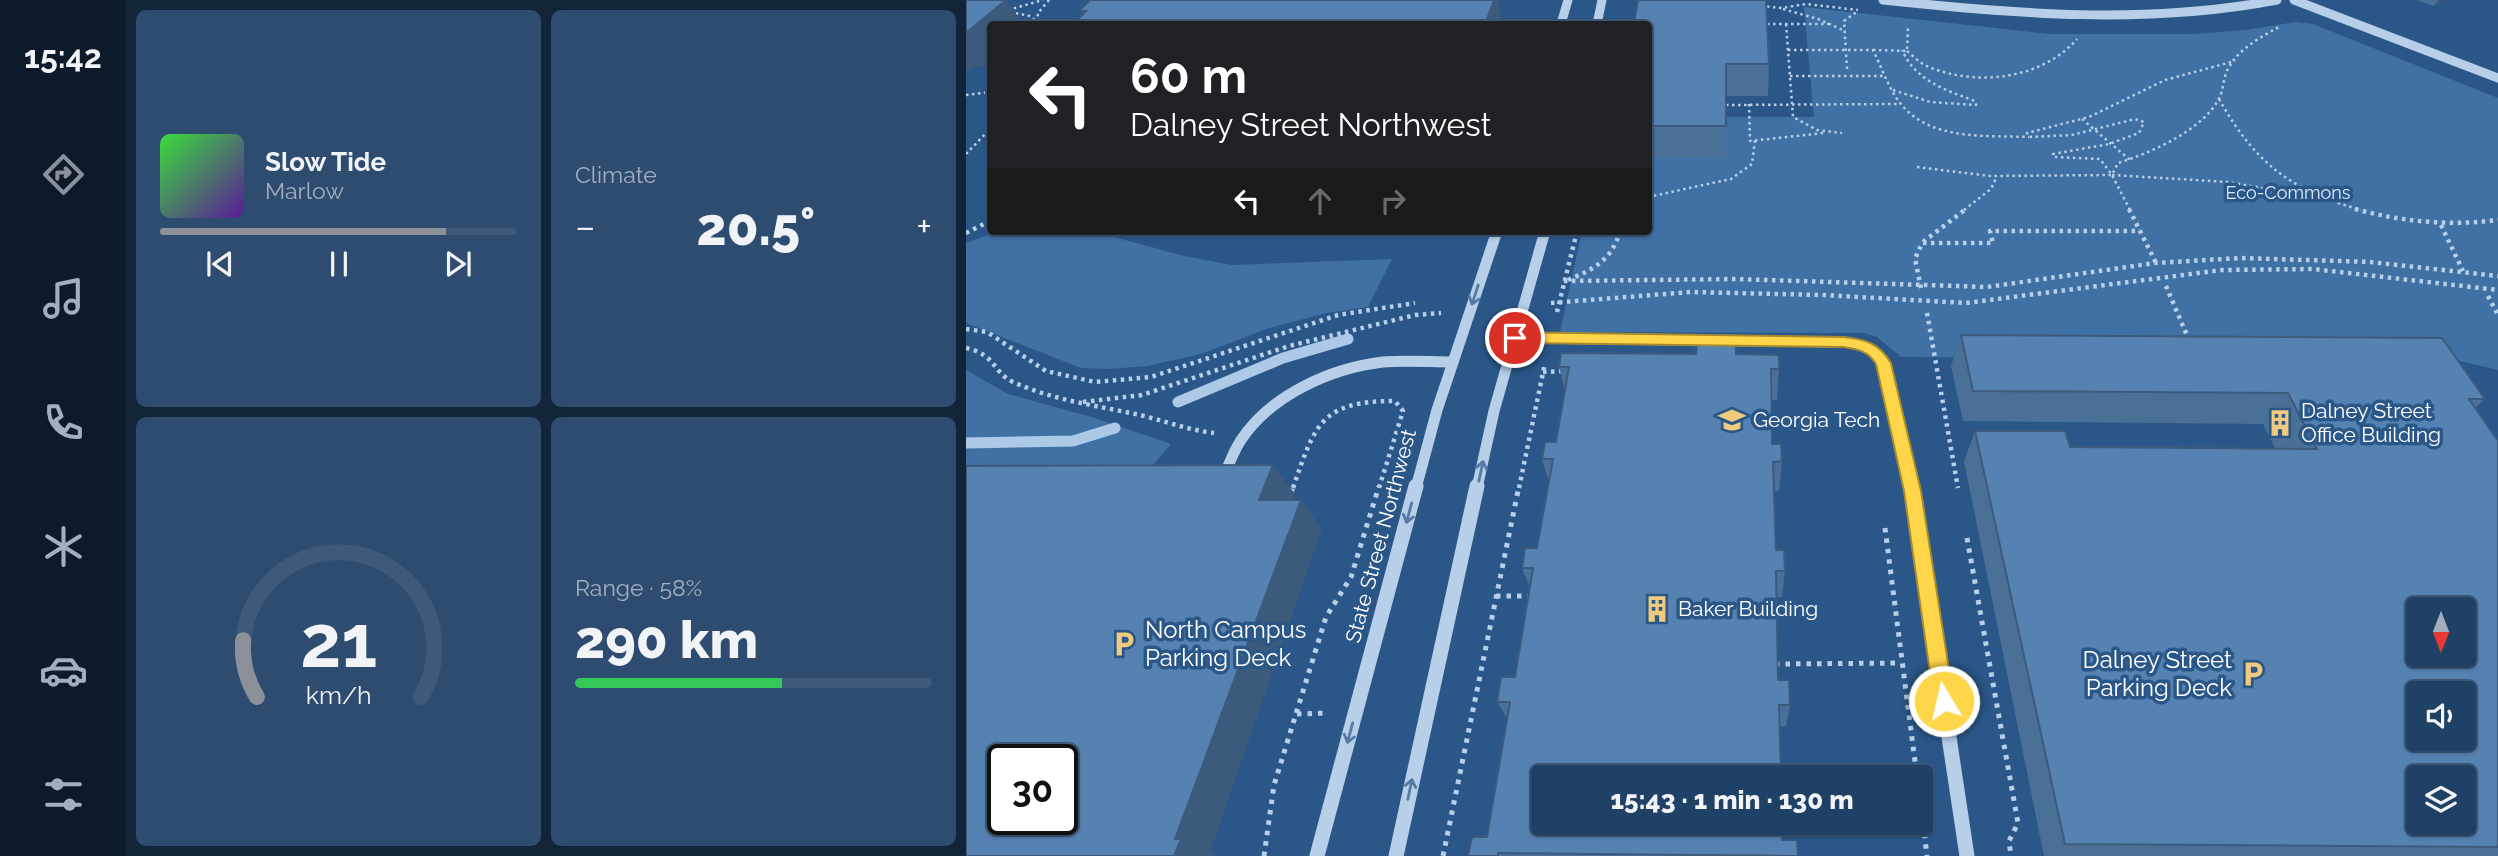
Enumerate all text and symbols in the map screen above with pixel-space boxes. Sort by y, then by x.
text: 15:42 [24,38,102,75]
text: 60 m [1130,47,1247,104]
icon: left [1015,49,1106,140]
text: Dalney Street Northwest [1130,106,1492,143]
text: Slow Tide [265,147,386,177]
icon: directions [39,150,88,199]
text: Climate [575,161,657,188]
text: Marlow [265,177,344,204]
icon: left [1228,182,1266,220]
icon: ahead [1301,182,1339,220]
icon: right [1374,182,1412,220]
park label: Eco-Commons [2226,182,2351,203]
text: 20.5° [696,196,815,257]
text: − [575,204,595,249]
text: + [916,204,932,249]
icon: previous [201,245,239,283]
icon: pause [320,245,358,283]
icon: next [439,245,477,283]
icon: music [39,274,88,323]
one-way arrow [1468,284,1480,306]
pin [1485,308,1545,368]
icon: arrive [1496,319,1534,357]
icon: phone [39,398,88,447]
place label: Dalney Street Office Building [2301,398,2441,447]
school or university icon: Georgia Tech [1717,405,1747,435]
place label: Georgia Tech [1753,407,1880,432]
building icon: Dalney Street Office Building [2265,408,2295,438]
street label: State Street Northwest [1340,426,1421,645]
one-way arrow [1475,461,1488,483]
one-way arrow [1402,501,1415,524]
icon: climate [39,522,88,571]
text: Range · 58% [575,574,702,601]
building icon: Baker Building [1642,594,1672,624]
place label: Baker Building [1678,596,1818,621]
north arrow [2406,597,2476,667]
map controls [2406,597,2476,835]
text: 21 [300,600,377,685]
text: 290 km [575,609,758,670]
place label: North Campus Parking Deck [1145,615,1306,672]
parking icon: North Campus Parking Deck [1109,629,1139,659]
place label: Dalney Street Parking Deck [2083,645,2232,702]
icon: car [39,646,88,695]
parking icon: Dalney Street Parking Deck [2238,659,2268,689]
position arrow [1907,664,1981,738]
text: km/h [306,680,371,710]
button: sound [2406,681,2476,751]
one-way arrow [1343,721,1356,744]
speed limit sign: 30 [987,744,1078,835]
button: layers [2406,765,2476,835]
icon: filters [39,770,88,819]
one-way arrow [1404,778,1418,801]
text: 15:43 · 1 min · 130 m [1611,785,1853,815]

